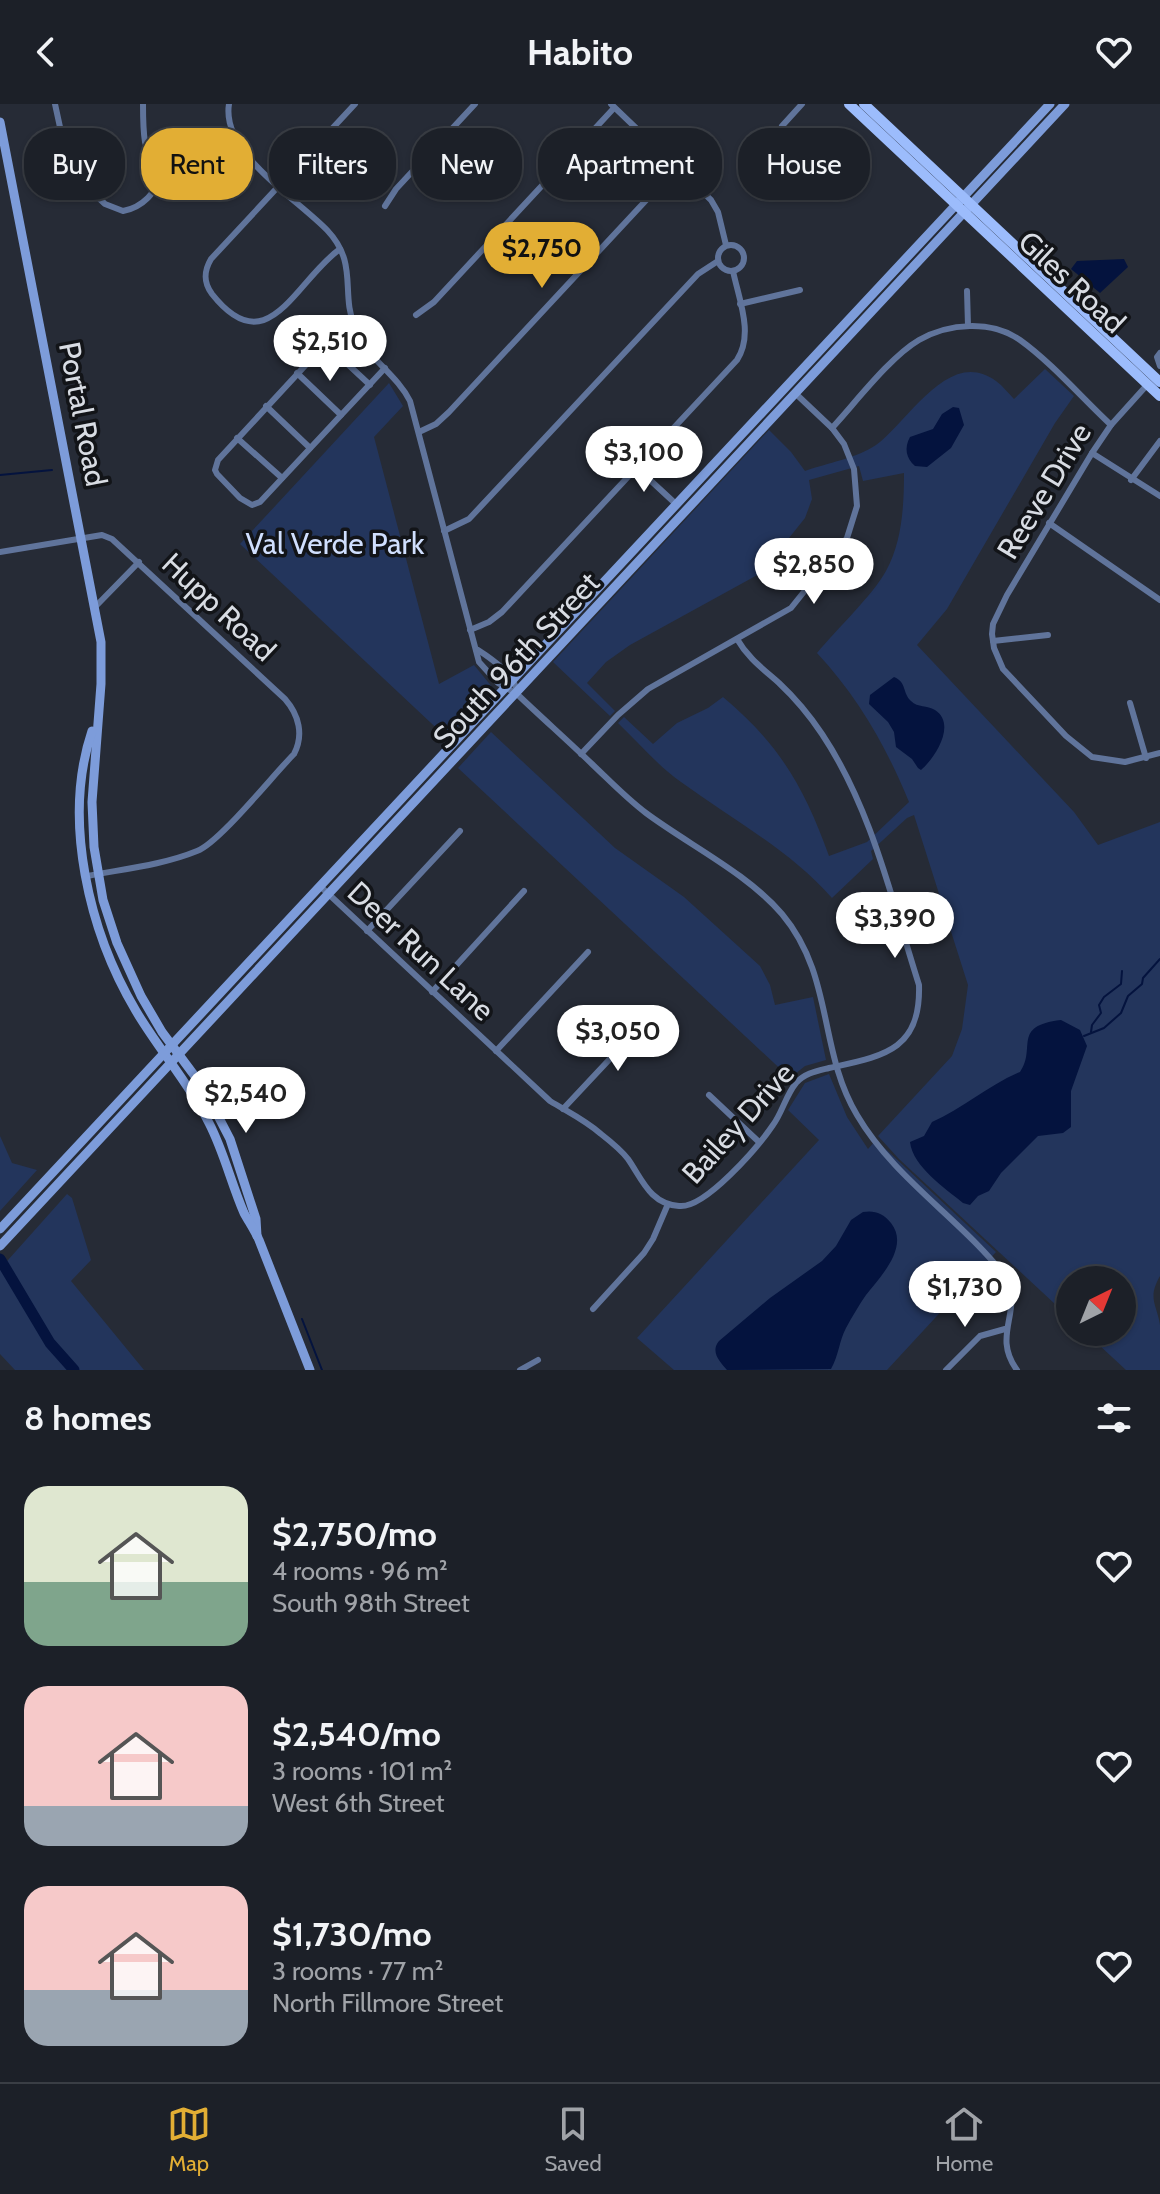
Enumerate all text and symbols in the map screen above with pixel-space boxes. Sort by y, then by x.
icon: back [24,30,68,74]
text: Habito [527,30,633,74]
icon: heart [1092,30,1136,74]
chip: Buy [24,128,125,200]
chip: Rent [141,128,253,200]
chip: Filters [269,128,396,200]
chip: New [412,128,522,200]
chip: Apartment [538,128,722,200]
chip: House [738,128,870,200]
pin: $2,750 [477,222,607,290]
street label: Giles Road [1011,223,1133,341]
text: $2,750 [502,232,582,264]
pin: $2,510 [265,315,395,383]
text: $2,510 [292,325,368,357]
street label: Portal Road [51,339,115,489]
street label: Reeve Drive [989,416,1099,566]
pin: $3,100 [579,426,709,494]
text: $3,100 [604,436,684,468]
park label: Val Verde Park [245,525,425,562]
pin: $2,850 [749,538,879,606]
street label: Hupp Road [155,545,283,669]
text: $2,850 [773,548,855,580]
street label: South 96th Street [425,564,607,756]
street label: Deer Run Lane [340,874,502,1028]
pin: $3,390 [830,892,960,960]
text: $3,390 [854,902,936,934]
pin: $3,050 [553,1005,683,1073]
text: $3,050 [575,1015,661,1047]
street label: Bailey Drive [674,1055,802,1191]
pin: $2,540 [181,1067,311,1135]
text: $2,540 [204,1077,288,1109]
pin: $1,730 [900,1261,1030,1329]
north arrow [1056,1266,1136,1346]
map controls [1056,1266,1136,1346]
text: $1,730 [927,1271,1003,1303]
icon: filters [1092,1396,1136,1440]
text: 8 homes [24,1397,152,1439]
text: $2,750/mo [272,1513,437,1555]
icon: home [88,1518,184,1614]
icon: heart [1092,1544,1136,1588]
text: 4 rooms · 96 m² [272,1555,448,1587]
text: South 98th Street [272,1587,470,1619]
text: $2,540/mo [272,1713,441,1755]
icon: home [88,1718,184,1814]
icon: heart [1092,1744,1136,1788]
text: 3 rooms · 101 m² [272,1755,452,1787]
text: West 6th Street [272,1787,445,1819]
text: $1,730/mo [272,1913,432,1955]
icon: home [88,1918,184,2014]
icon: heart [1092,1944,1136,1988]
text: 3 rooms · 77 m² [272,1955,443,1987]
text: North Fillmore Street [272,1987,503,2019]
tab: Map [167,2102,211,2177]
tab: Saved [544,2102,602,2177]
tab: Home [935,2102,993,2177]

